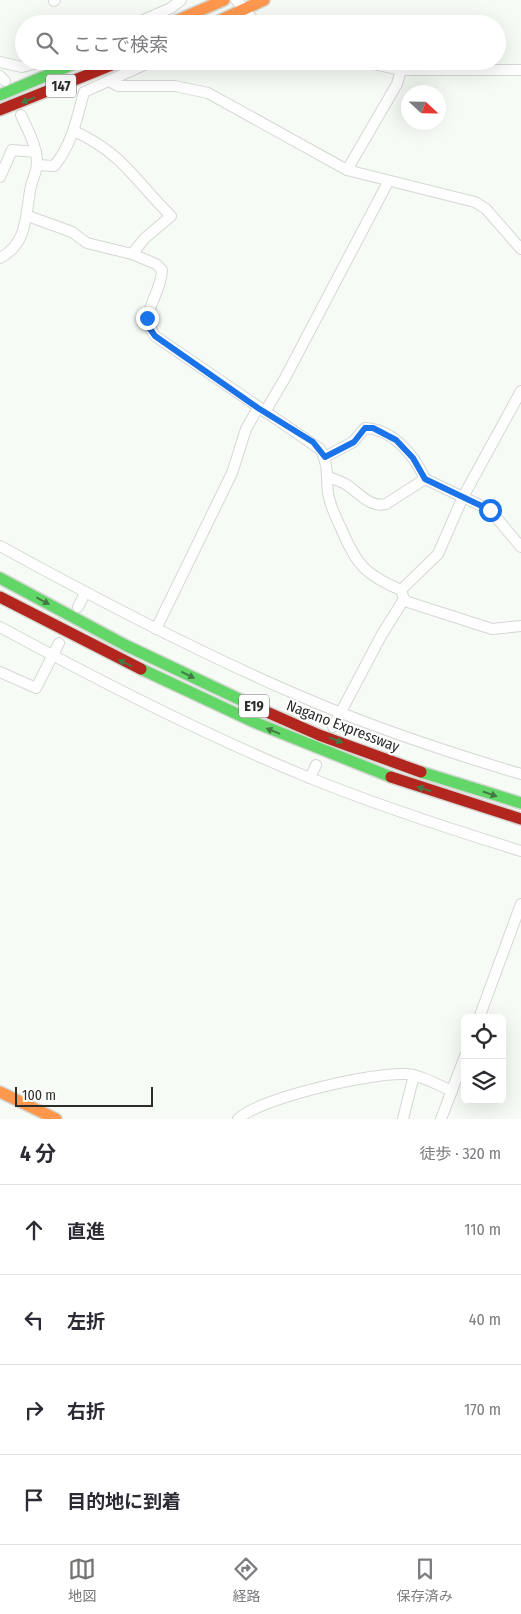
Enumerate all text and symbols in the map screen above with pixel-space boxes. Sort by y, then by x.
search box [15,15,506,70]
icon: search [33,29,61,57]
text: ここで検索 [73,33,168,56]
road number: 147 [46,74,76,98]
north arrow [401,85,446,130]
one-way arrow [20,96,35,104]
route end [136,307,159,330]
route start [479,499,502,522]
one-way arrow [36,597,50,605]
one-way arrow [118,658,133,667]
one-way arrow [180,671,195,680]
road number: E19 [239,694,269,718]
street label: Nagano Expressway [284,696,402,756]
one-way arrow [266,727,280,735]
one-way arrow [329,737,344,745]
one-way arrow [417,785,432,793]
one-way arrow [482,791,497,799]
map controls [461,1014,506,1104]
button: locate [461,1014,506,1059]
button: layers [461,1059,506,1104]
scale bar [15,1084,152,1107]
text: 100 m [22,1087,56,1104]
text: 4 分 [20,1141,56,1167]
text: 徒歩 · 320 m [420,1144,501,1163]
icon: ahead [20,1216,48,1244]
text: 直進 [67,1220,105,1243]
text: 110 m [464,1220,501,1239]
icon: left [20,1306,48,1334]
text: 左折 [67,1310,105,1333]
text: 40 m [469,1310,501,1329]
icon: right [20,1396,48,1424]
text: 右折 [67,1400,105,1423]
text: 170 m [464,1400,501,1419]
icon: arrive [20,1486,48,1514]
text: 目的地に到着 [67,1490,181,1513]
tab: 地図 [68,1555,96,1605]
tab: 経路 [232,1555,260,1605]
tab: 保存済み [397,1555,453,1605]

